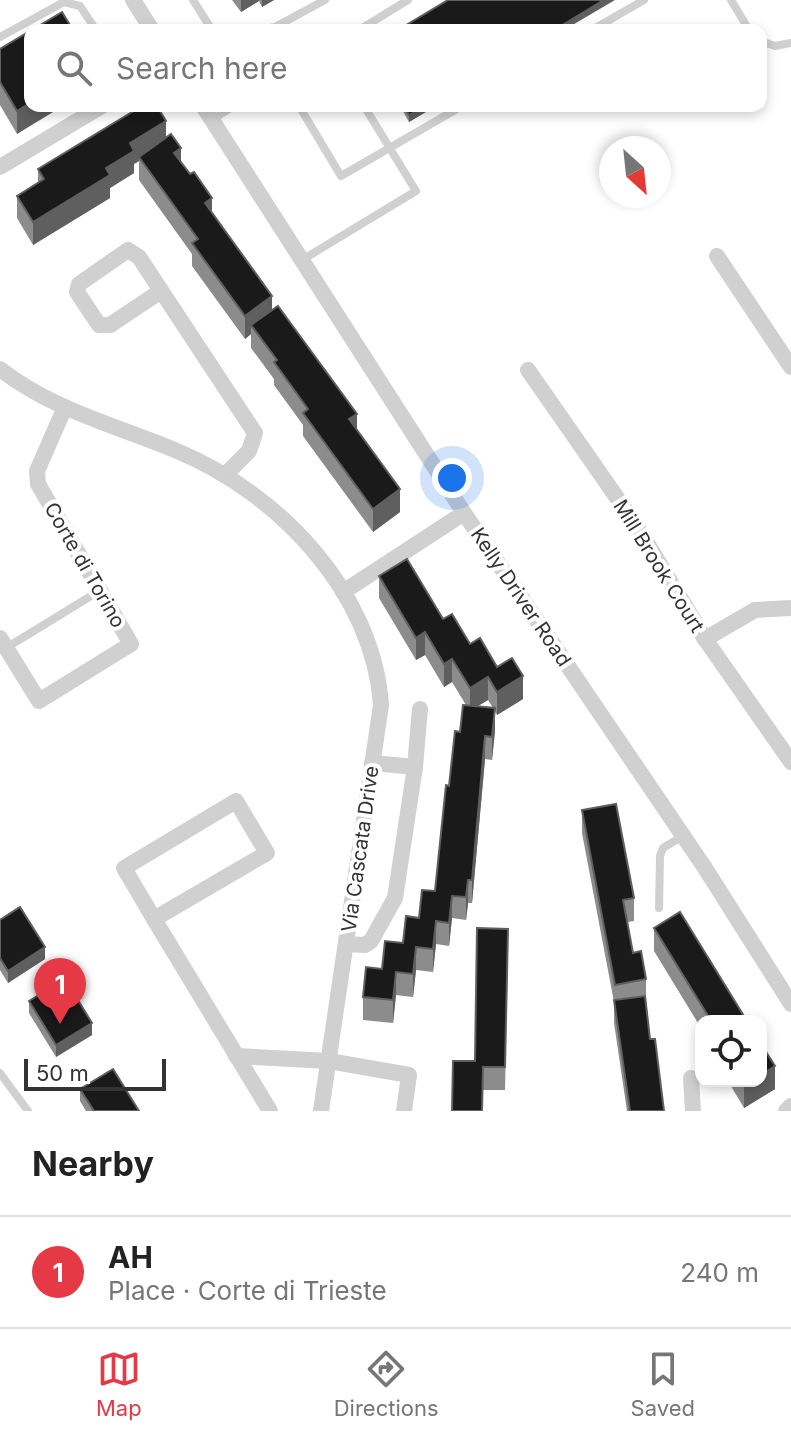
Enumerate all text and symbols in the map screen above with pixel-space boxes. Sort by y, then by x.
search box [24,24,767,112]
icon: search [52,46,96,90]
text: Search here [116,50,288,86]
north arrow [599,136,671,208]
your location [432,458,472,498]
street label: Mill Brook Court [609,495,710,637]
street label: Corte di Torino [39,498,131,632]
street label: Kelly Driver Road [466,523,576,671]
street label: Via Cascata Drive [336,764,384,934]
pin: 1 [34,958,86,1024]
map controls [695,1015,767,1087]
button: locate [695,1015,767,1087]
scale bar [24,1055,166,1091]
text: 50 m [36,1060,89,1086]
text: Nearby [32,1143,154,1184]
text: AH [108,1239,153,1275]
text: 1 [52,1257,64,1288]
text: 240 m [680,1257,759,1288]
text: Place · Corte di Trieste [108,1275,387,1306]
tab: Map [96,1347,142,1421]
tab: Directions [334,1347,439,1421]
tab: Saved [631,1347,695,1421]

